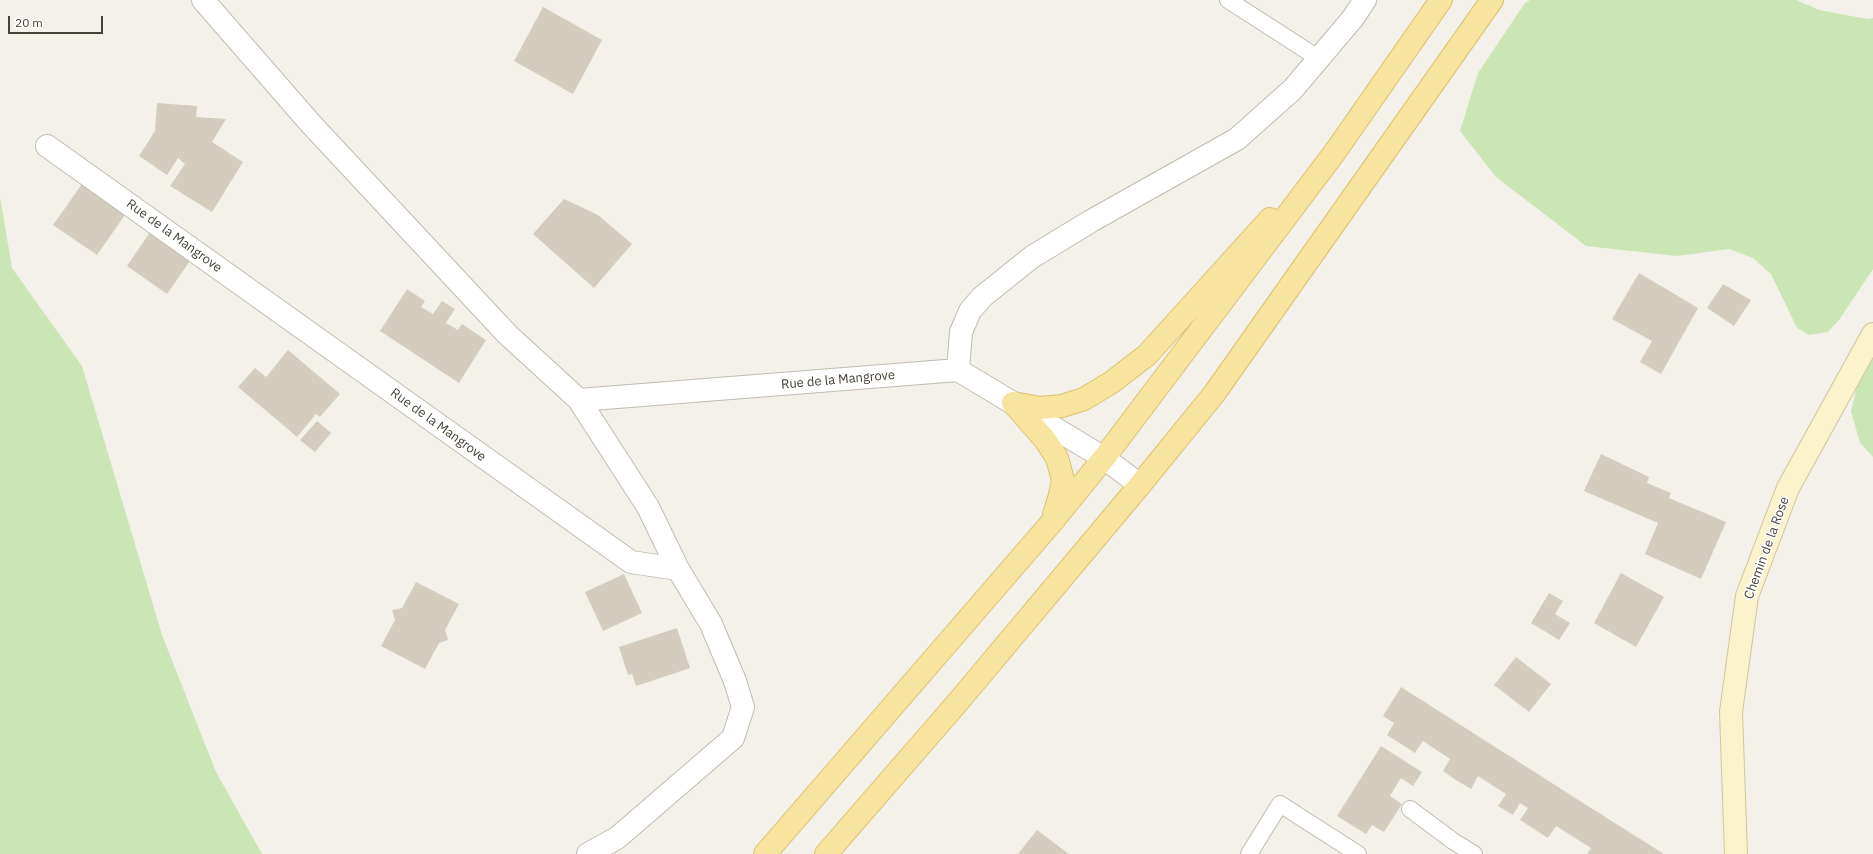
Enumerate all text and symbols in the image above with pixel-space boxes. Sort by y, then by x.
scale bar [10,8,105,34]
text: 20 m [15,15,43,30]
street label: Rue de la Mangrove [123,196,225,276]
street label: Rue de la Mangrove [780,367,896,393]
street label: Rue de la Mangrove [387,385,489,465]
street label: Chemin de la Rose [1741,495,1793,601]

